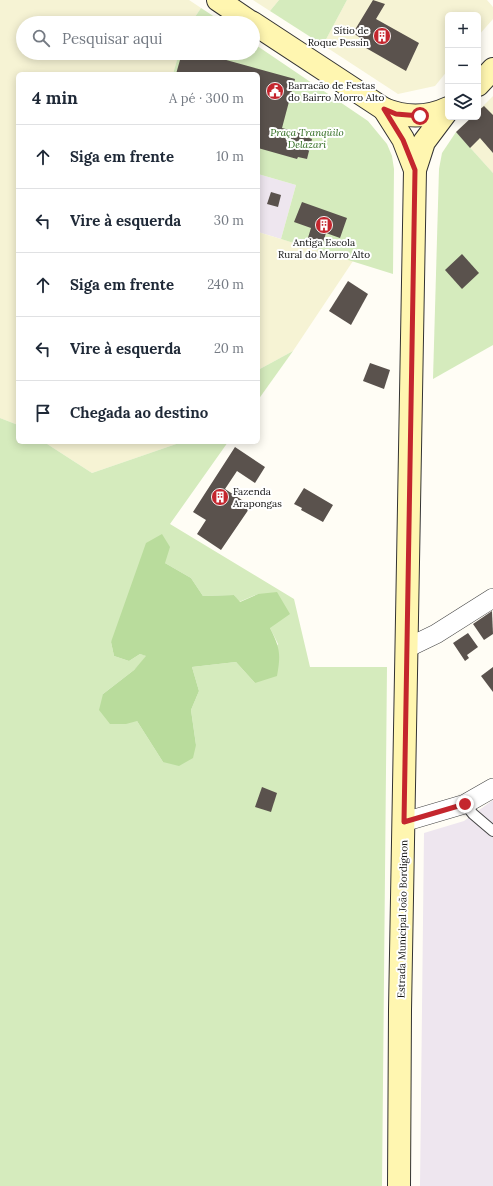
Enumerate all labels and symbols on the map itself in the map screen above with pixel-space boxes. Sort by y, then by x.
place label: Sítio de Roque Pessin [308,24,370,49]
building icon: Sítio de Roque Pessin [372,26,392,46]
place label: Barracão de Festas do Bairro Morro Alto [288,79,385,104]
public building icon: Barracão de Festas do Bairro Morro Alto [265,81,285,101]
route start [411,107,429,125]
park label: Praça Tranqüilo Delazari [270,126,344,151]
building icon: Antiga Escola Rural do Morro Alto [314,215,334,235]
place label: Antiga Escola Rural do Morro Alto [278,236,370,261]
place label: Fazenda Arapongas [232,485,282,510]
building icon: Fazenda Arapongas [210,487,230,507]
route end [456,795,474,813]
street label: Estrada Municipal João Bordignon [395,840,410,998]

